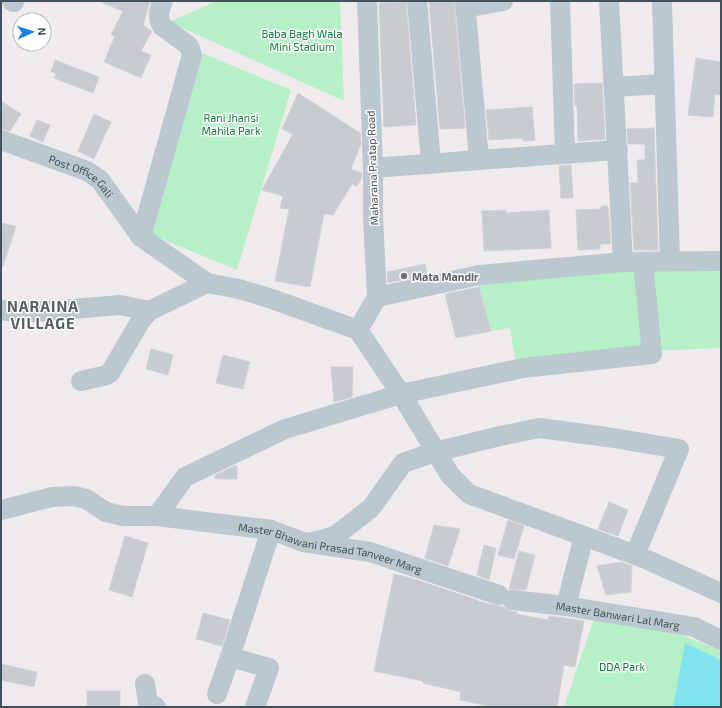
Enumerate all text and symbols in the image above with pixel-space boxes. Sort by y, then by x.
north arrow [12,12,52,52]
text: N [36,27,49,36]
park label: Baba Bagh Wala Mini Stadium [262,27,342,53]
street label: Maharana Pratap Road [364,110,380,226]
park label: Rani Jhansi Mahila Park [201,111,261,137]
street label: Post Office Gali [47,151,117,200]
place label: Mata Mandir [412,270,479,283]
marker: Mata Mandir [399,271,409,281]
district label: NARAINA VILLAGE [7,297,79,332]
street label: Master Bhawani Prasad Tanveer Marg [238,520,424,575]
street label: Master Banwari Lal Marg [555,598,681,631]
park label: DDA Park [599,660,645,673]

